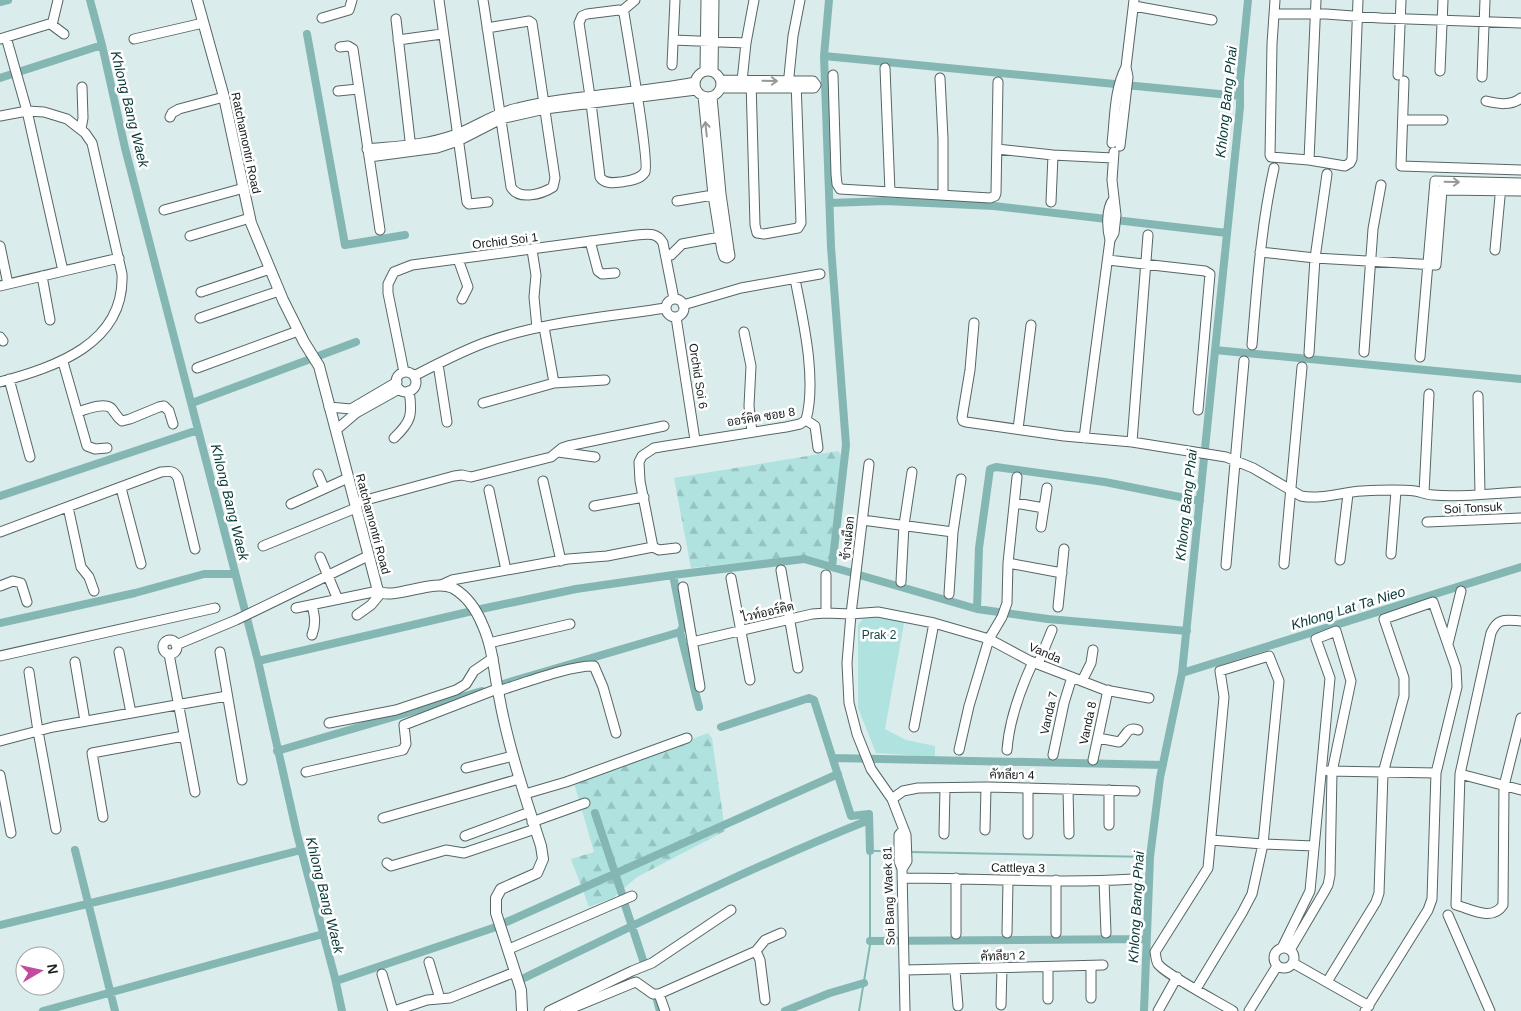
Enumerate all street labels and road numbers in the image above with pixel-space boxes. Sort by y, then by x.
street label: Ratchamontri Road [228,91,264,195]
street label: Orchid Soi 1 [471,230,539,252]
street label: Orchid Soi 6 [686,342,710,410]
street label: ออร์คิด ซอย 8 [726,404,796,429]
street label: Ratchamontri Road [353,472,393,576]
street label: Soi Tonsuk [1443,499,1504,517]
street label: ช้างเผือก [839,515,857,560]
street label: ไวท์ออร์คิด [739,598,795,625]
street label: Vanda [1027,640,1064,666]
street label: Vanda 7 [1037,690,1061,736]
street label: Vanda 8 [1077,700,1099,746]
street label: คัทลียา 4 [989,767,1035,782]
street label: Soi Bang Waek 81 [880,846,898,946]
street label: Cattleya 3 [991,861,1045,875]
street label: คัทลียา 2 [980,947,1026,964]

